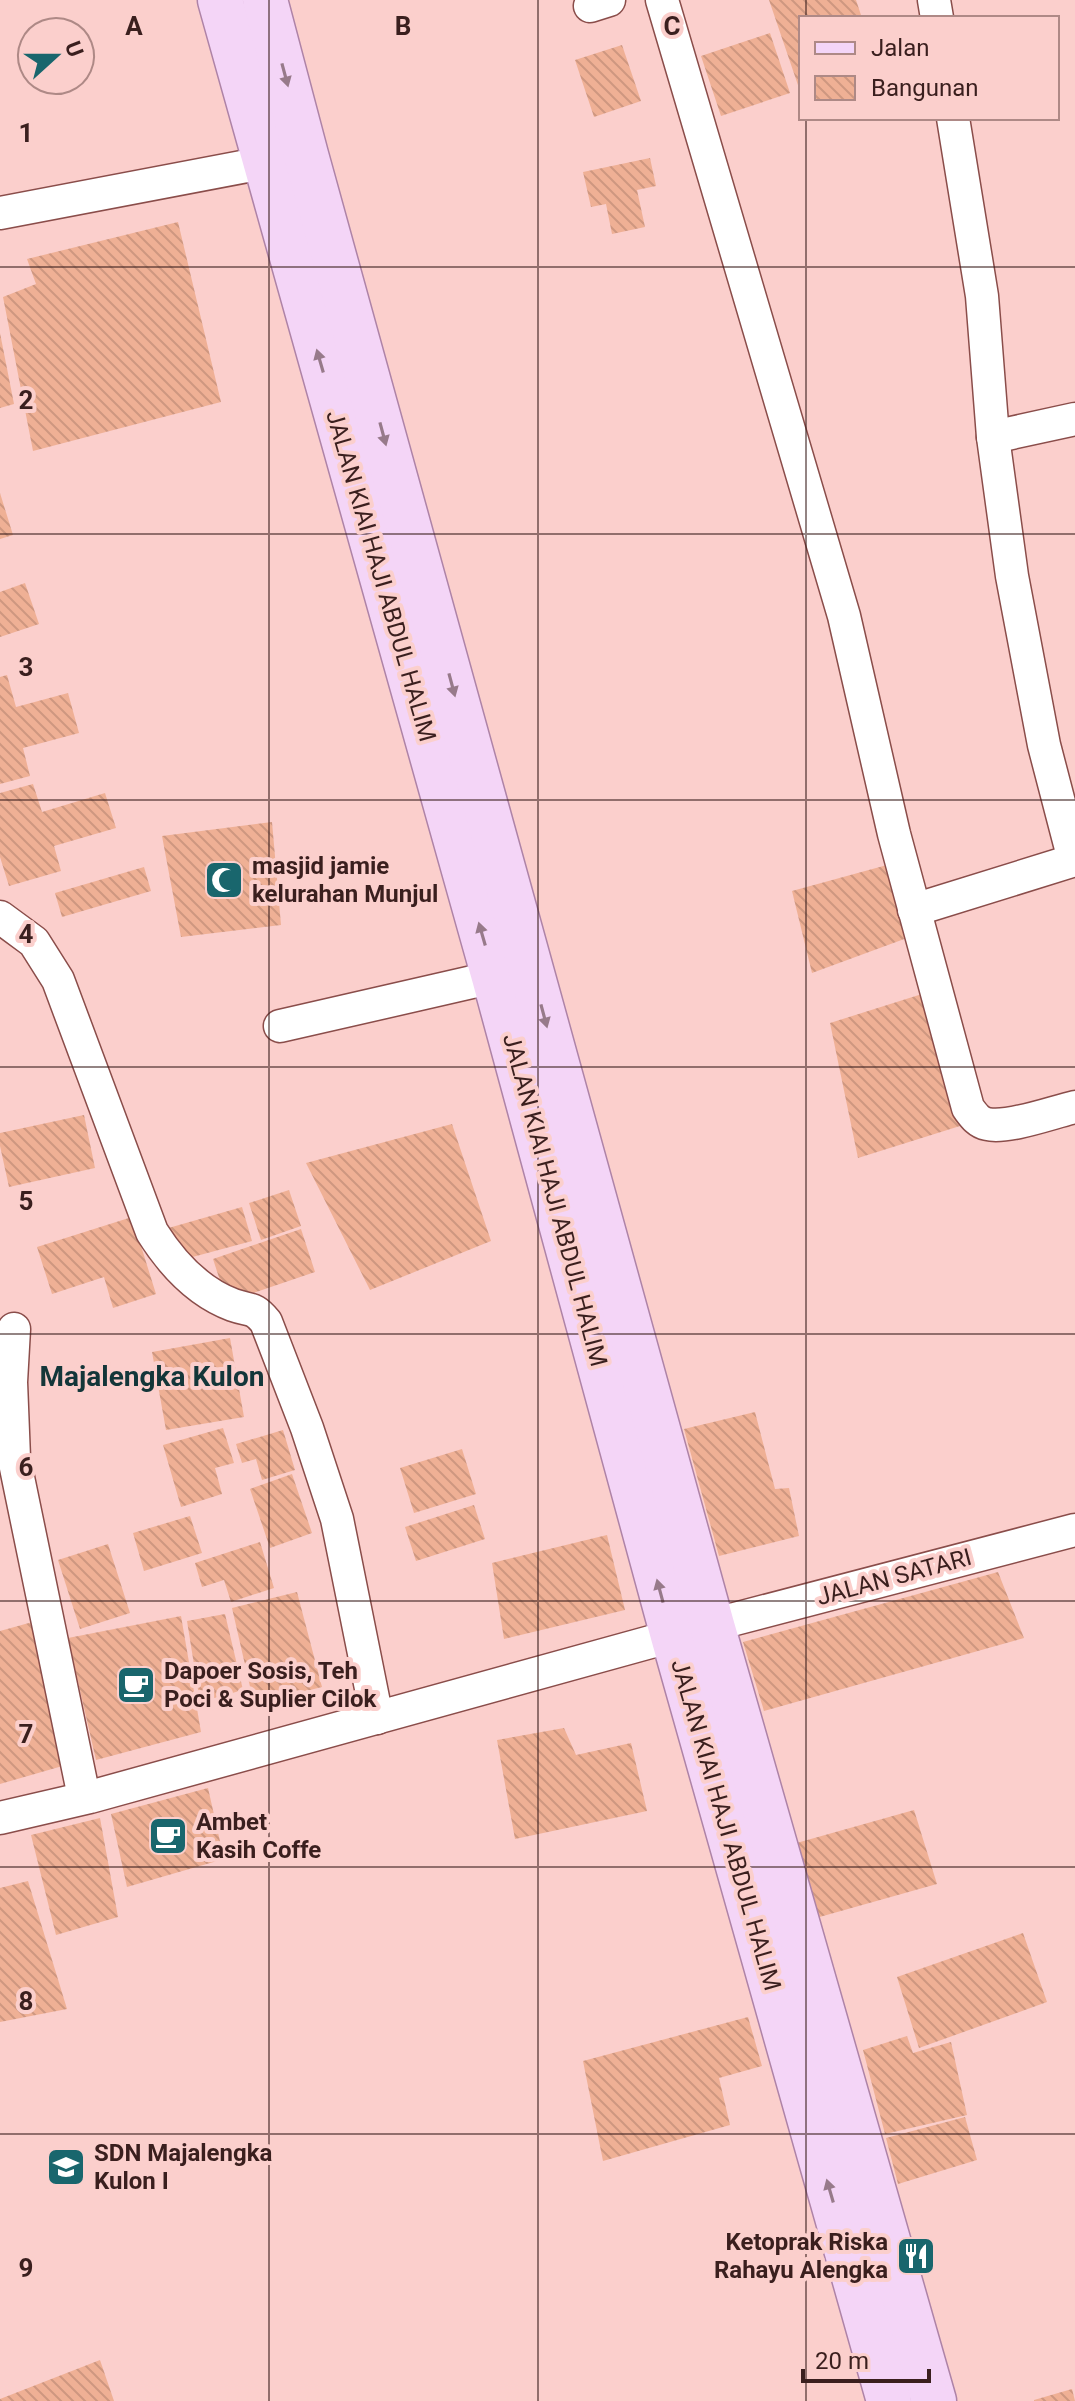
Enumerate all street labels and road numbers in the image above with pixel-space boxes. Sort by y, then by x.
street label: JALAN KIAI HAJI ABDUL HALIM [320,407,442,745]
street label: JALAN KIAI HAJI ABDUL HALIM [497,1031,613,1369]
street label: JALAN SATARI [813,1543,975,1611]
street label: JALAN KIAI HAJI ABDUL HALIM [665,1656,787,1994]

